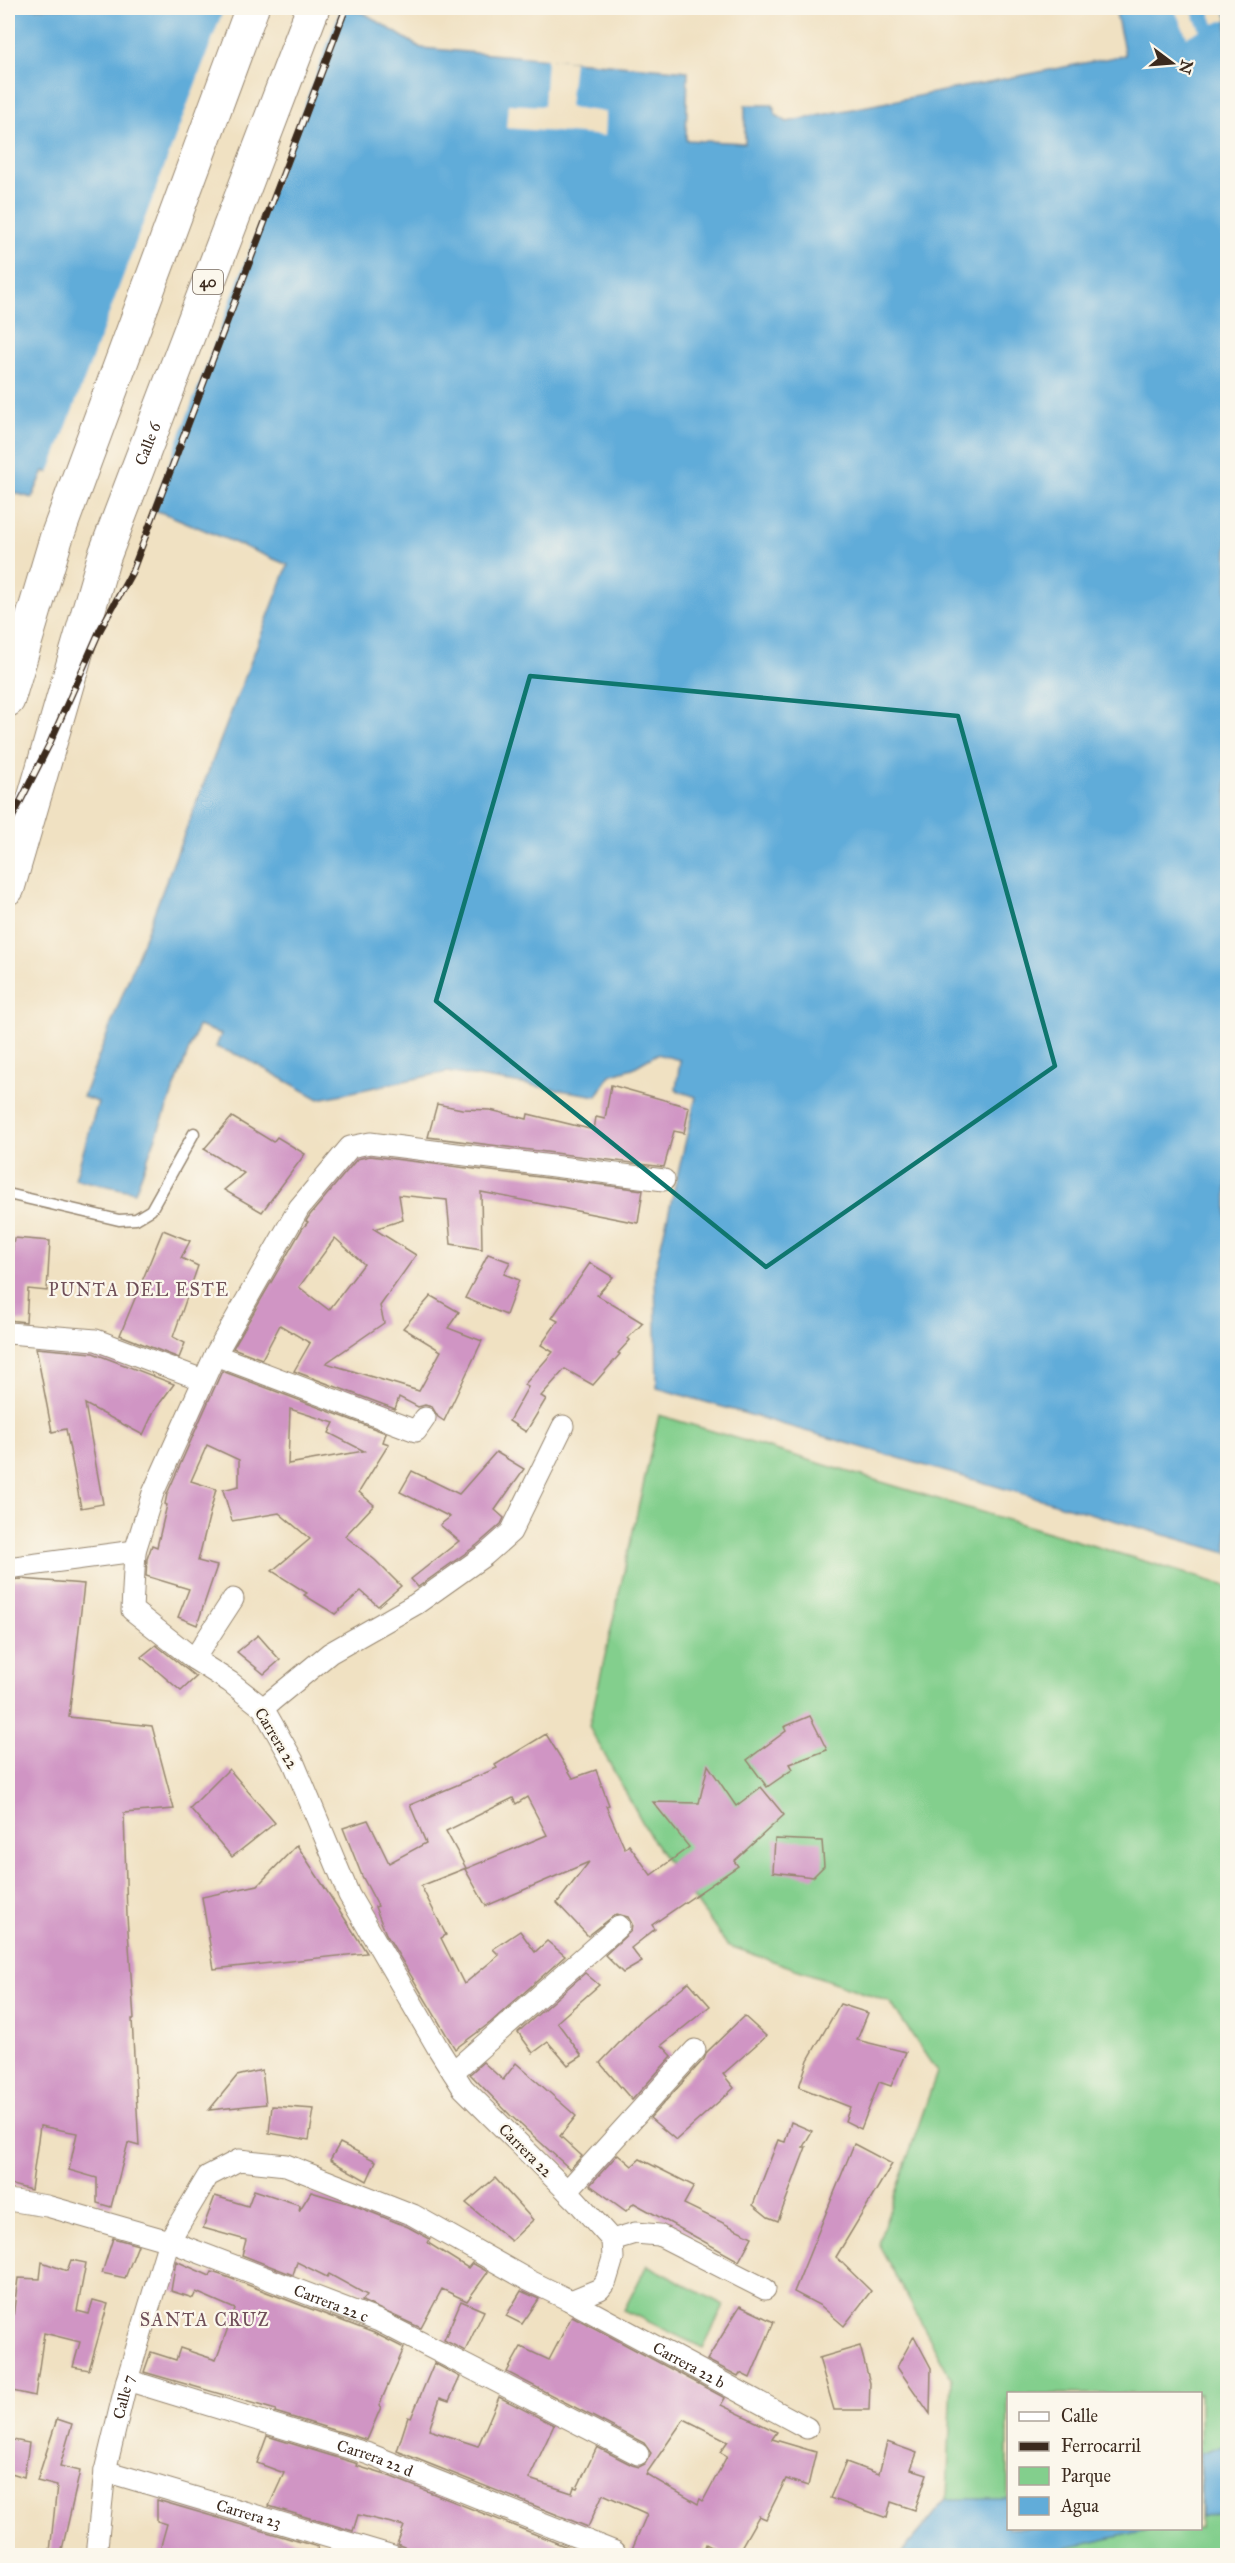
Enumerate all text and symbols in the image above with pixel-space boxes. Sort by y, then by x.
north arrow [1142,33,1202,93]
text: N [1175,58,1197,77]
road number: 40 [193,270,223,294]
street label: Calle 6 [131,419,165,468]
district label: PUNTA DEL ESTE [48,1279,230,1301]
street label: Carrera 22 [251,1704,302,1772]
street label: Carrera 22 [495,2120,557,2181]
street label: Carrera 22 c [291,2280,371,2326]
district label: SANTA CRUZ [140,2309,270,2331]
street label: Carrera 22 b [650,2338,729,2392]
street label: Calle 7 [109,2372,138,2421]
legend [1007,2392,1202,2530]
text: Calle [1061,2405,1098,2427]
text: Ferrocarril [1061,2435,1141,2457]
street label: Carrera 22 d [335,2436,416,2481]
text: Parque [1061,2465,1111,2488]
street label: Carrera 23 [214,2495,283,2532]
text: Agua [1060,2495,1099,2518]

